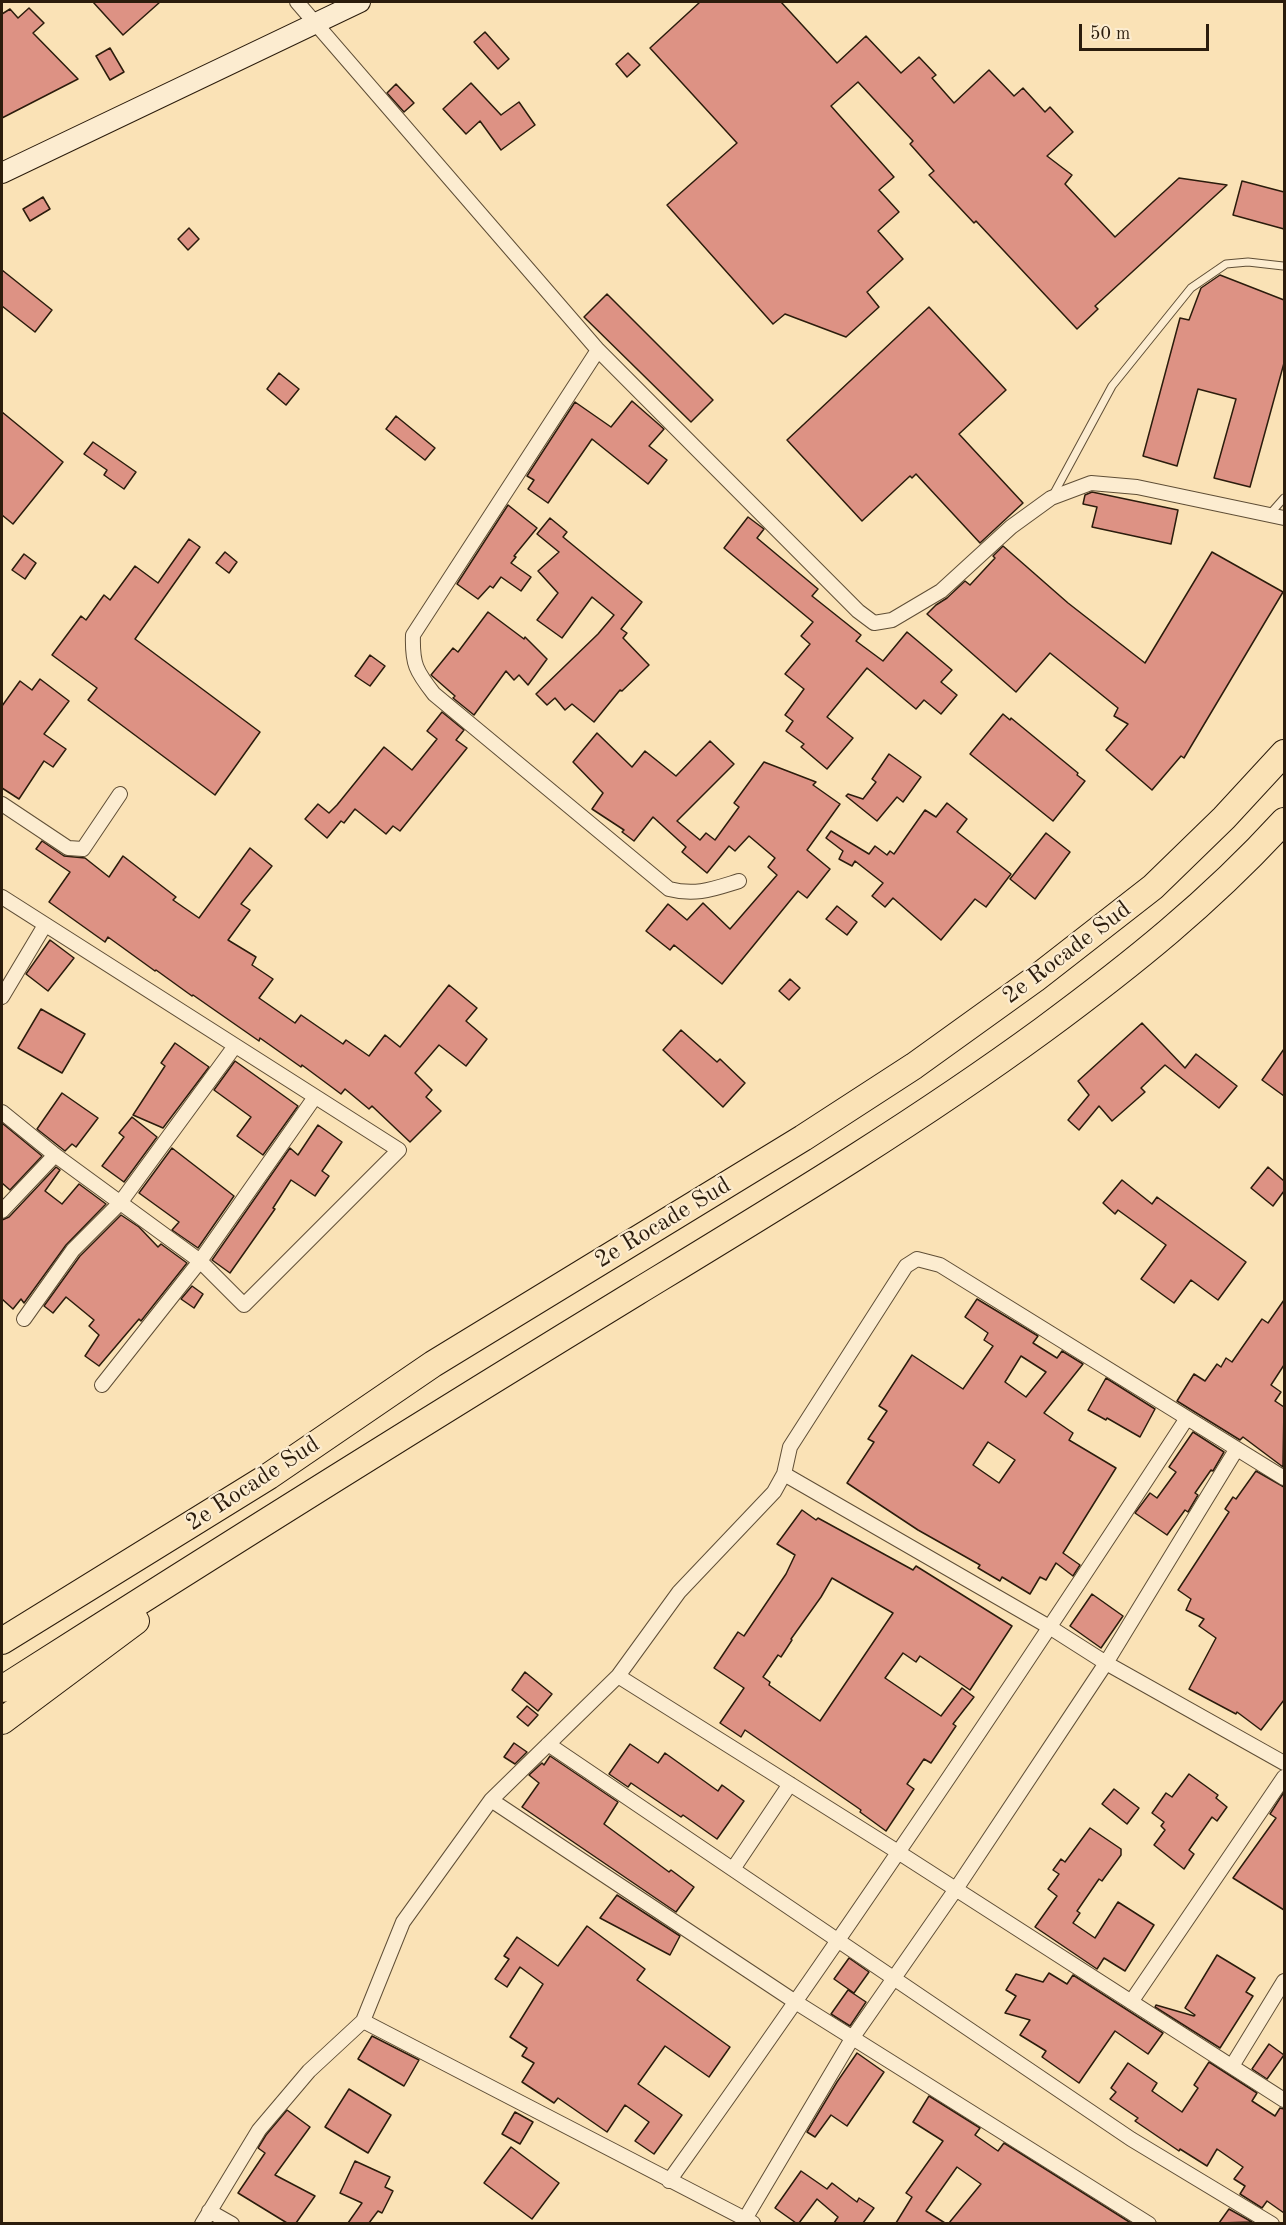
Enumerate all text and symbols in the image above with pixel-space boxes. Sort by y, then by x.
scale bar [1082,12,1212,50]
text: 50 m [1090,25,1130,43]
street label: 2e Rocade Sud [997,895,1137,1011]
street label: 2e Rocade Sud [590,1171,736,1275]
street label: 2e Rocade Sud [181,1430,325,1538]

